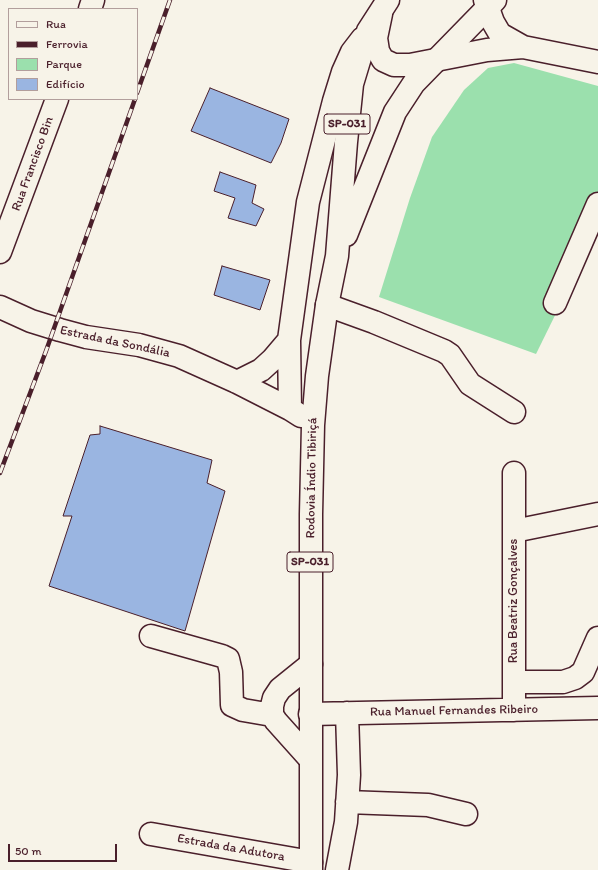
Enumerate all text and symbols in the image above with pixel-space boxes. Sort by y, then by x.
legend [8,8,138,100]
text: Rua [46,17,66,31]
text: Ferrovia [46,37,88,51]
text: Parque [46,57,82,71]
text: Edifício [46,77,85,91]
road number: SP-031 [324,114,370,134]
street label: Rua Francisco Bin [9,115,57,213]
street label: Estrada da Sondália [59,323,171,361]
street label: Rodovia Índio Tibiriçá [303,417,321,539]
street label: Rua Beatriz Gonçalves [506,539,522,663]
road number: SP-031 [287,552,333,572]
street label: Rua Manuel Fernandes Ribeiro [370,702,538,720]
street label: Estrada da Adutora [176,831,286,865]
scale bar [10,836,119,862]
text: 50 m [15,844,41,858]

